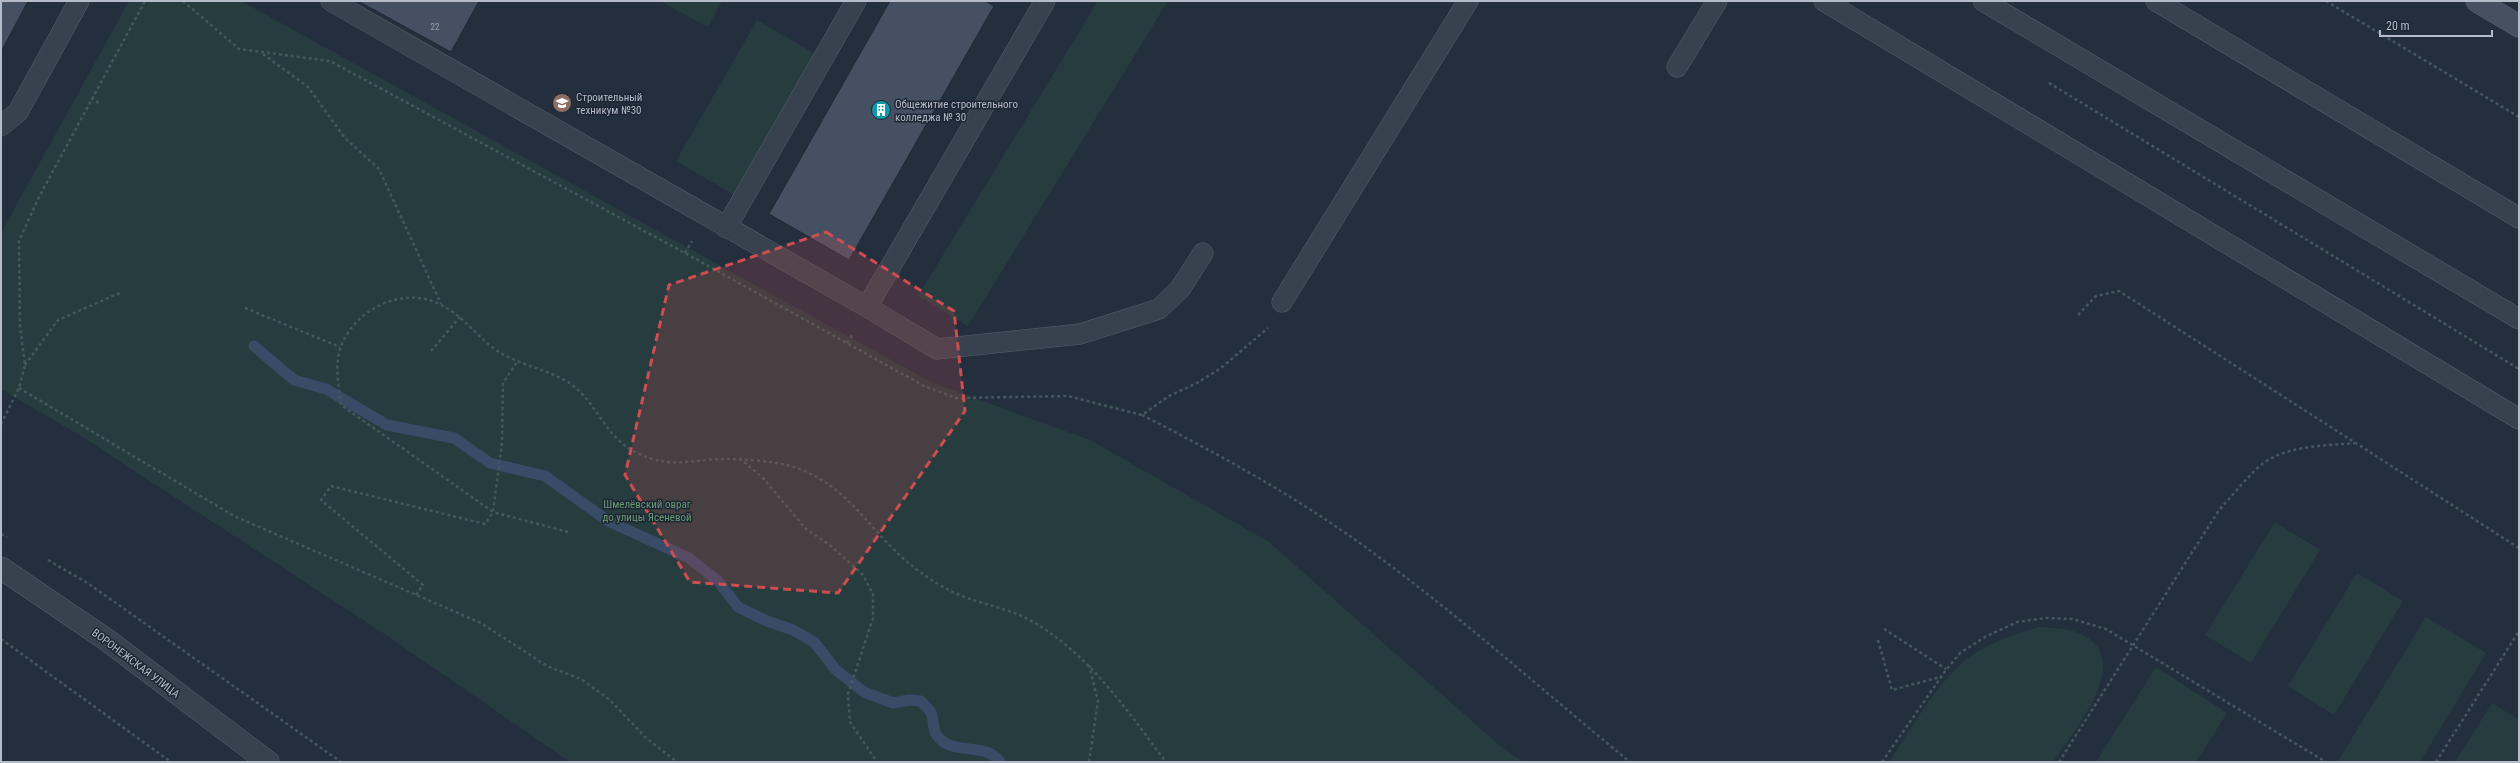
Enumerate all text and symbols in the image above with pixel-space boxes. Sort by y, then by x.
scale bar [2380,12,2492,38]
text: 20 m [2386,19,2410,33]
house number: 22 [431,22,440,32]
place label: Строительный техникум №30 [576,91,642,117]
school or university icon: Строительный техникум №30 [551,92,573,114]
place label: Общежитие строительного колледжа № 30 [895,98,1019,124]
building icon: Общежитие строительного колледжа № 30 [870,99,892,121]
park label: Шмелёвский овраг до улицы Ясеневой [602,498,692,524]
street label: ВОРОНЕЖСКАЯ УЛИЦА [89,626,183,701]

